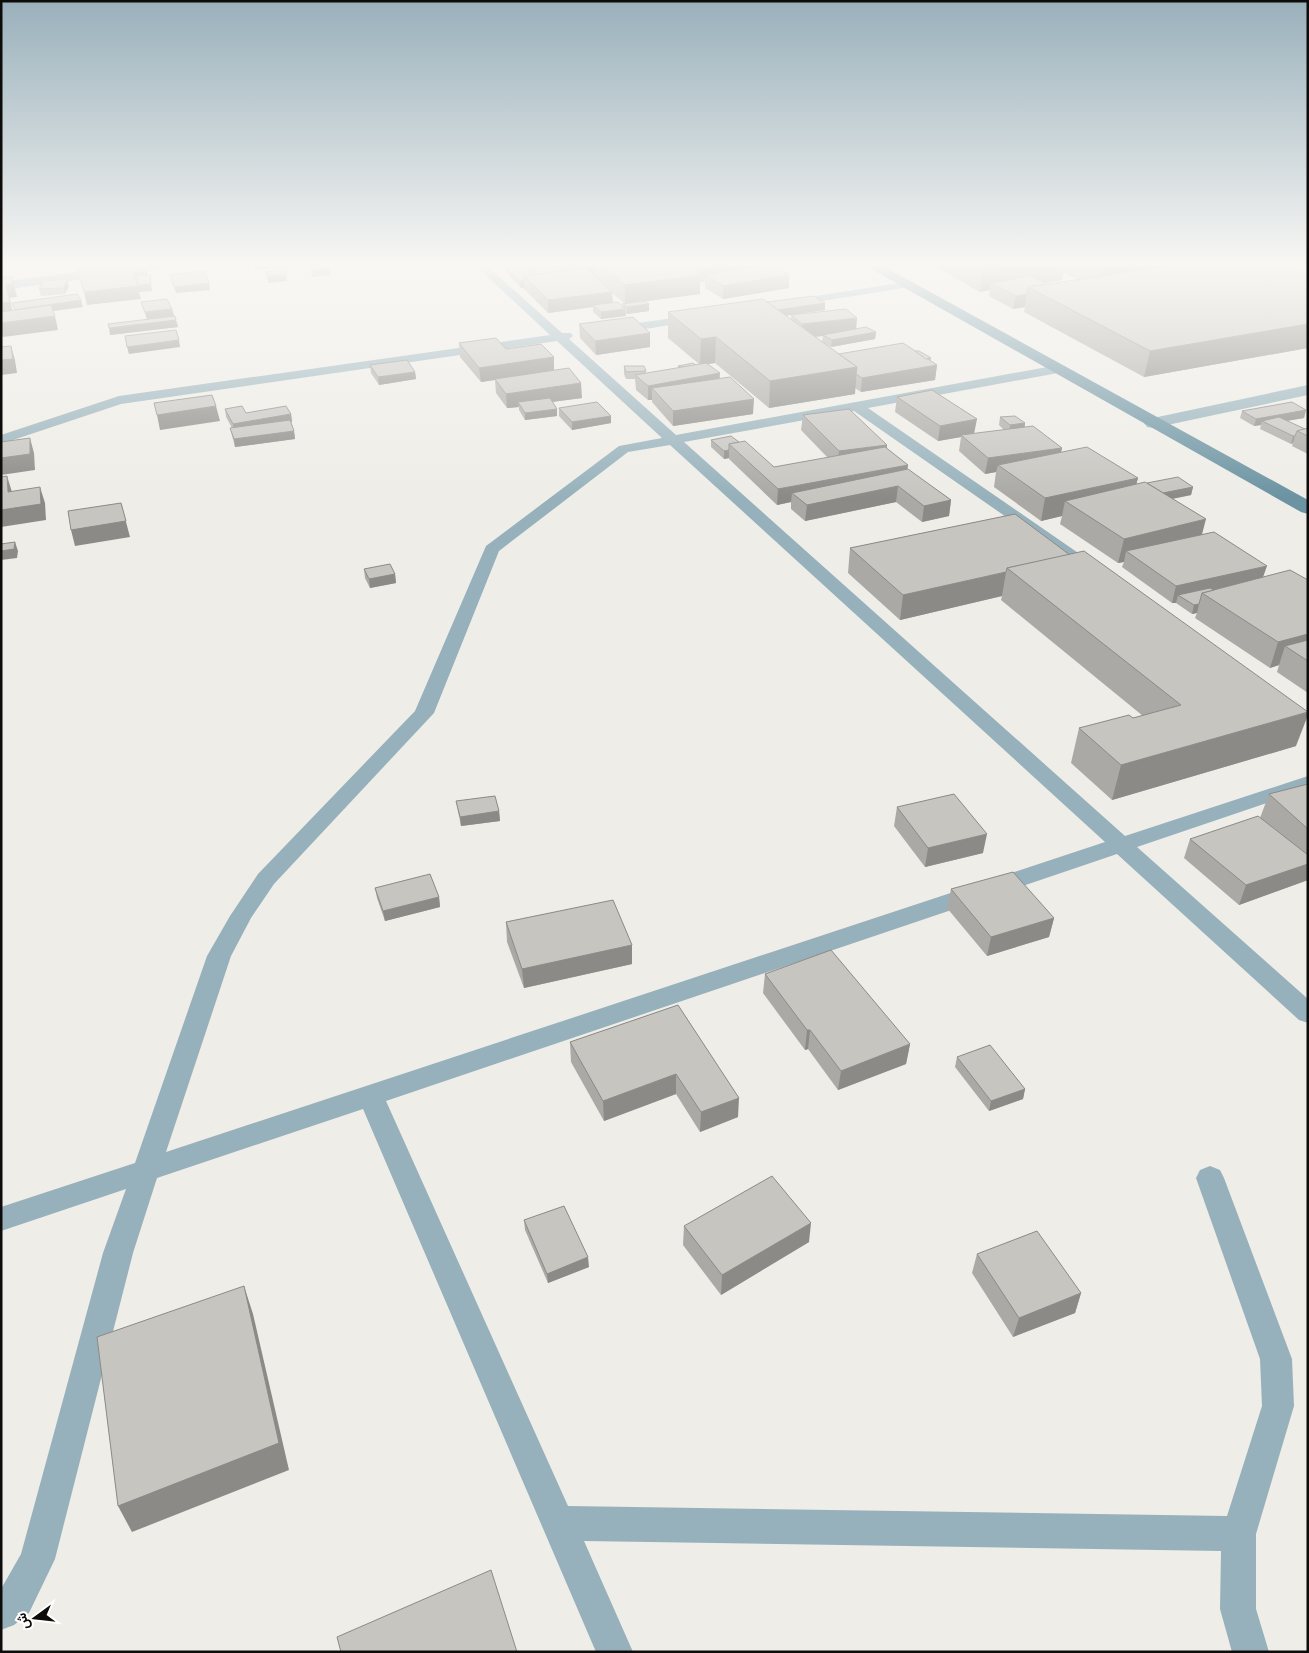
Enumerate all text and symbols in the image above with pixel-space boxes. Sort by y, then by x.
north arrow [10,1593,60,1643]
text: ش [12,1611,33,1632]

